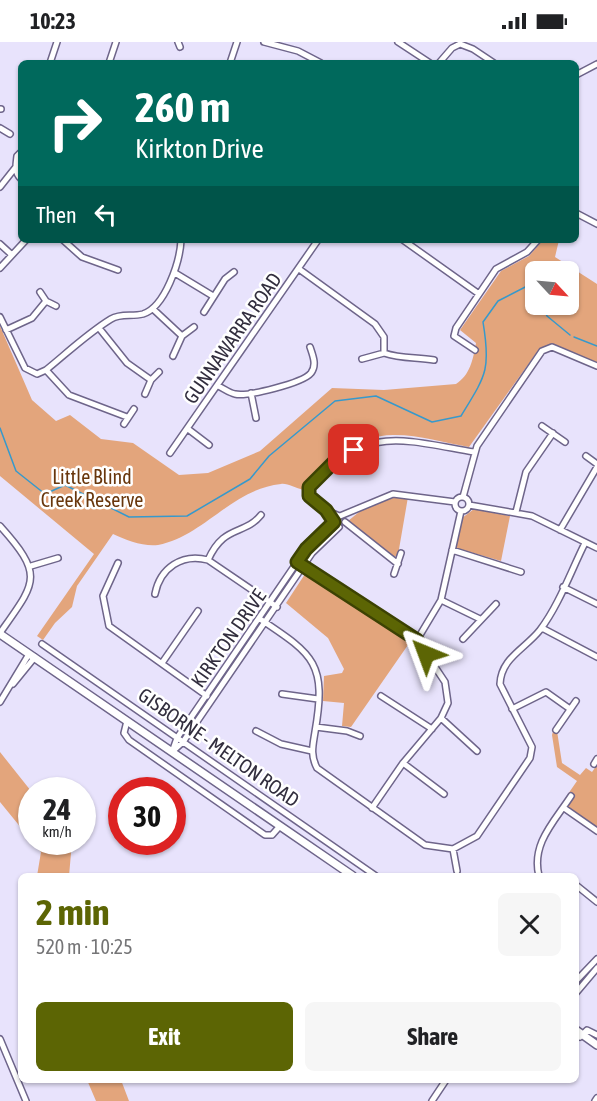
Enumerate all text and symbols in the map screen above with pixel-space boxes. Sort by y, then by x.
text: 10:23 [30,8,76,34]
text: 260 m [135,83,230,131]
icon: right [36,84,114,162]
text: Kirkton Drive [135,133,264,164]
icon: left [89,198,122,231]
text: Then [36,202,77,228]
north arrow [525,261,579,315]
map controls [525,261,579,315]
street label: GUNNAWARRA ROAD [178,268,286,408]
pin [328,424,379,475]
icon: arrive [337,433,370,466]
park label: Little Blind Creek Reserve [41,465,143,511]
street label: KIRKTON DRIVE [186,584,270,691]
position arrow [394,622,458,686]
street label: GISBORNE - MELTON ROAD [134,683,304,811]
speed limit sign: 30 [108,777,186,855]
text: 24 [43,792,71,826]
text: km/h [42,823,72,840]
text: 2 min [36,891,110,933]
button: close [498,893,561,956]
text: 520 m · 10:25 [36,935,133,958]
button: Exit [36,1002,293,1071]
button: Share [305,1002,561,1071]

